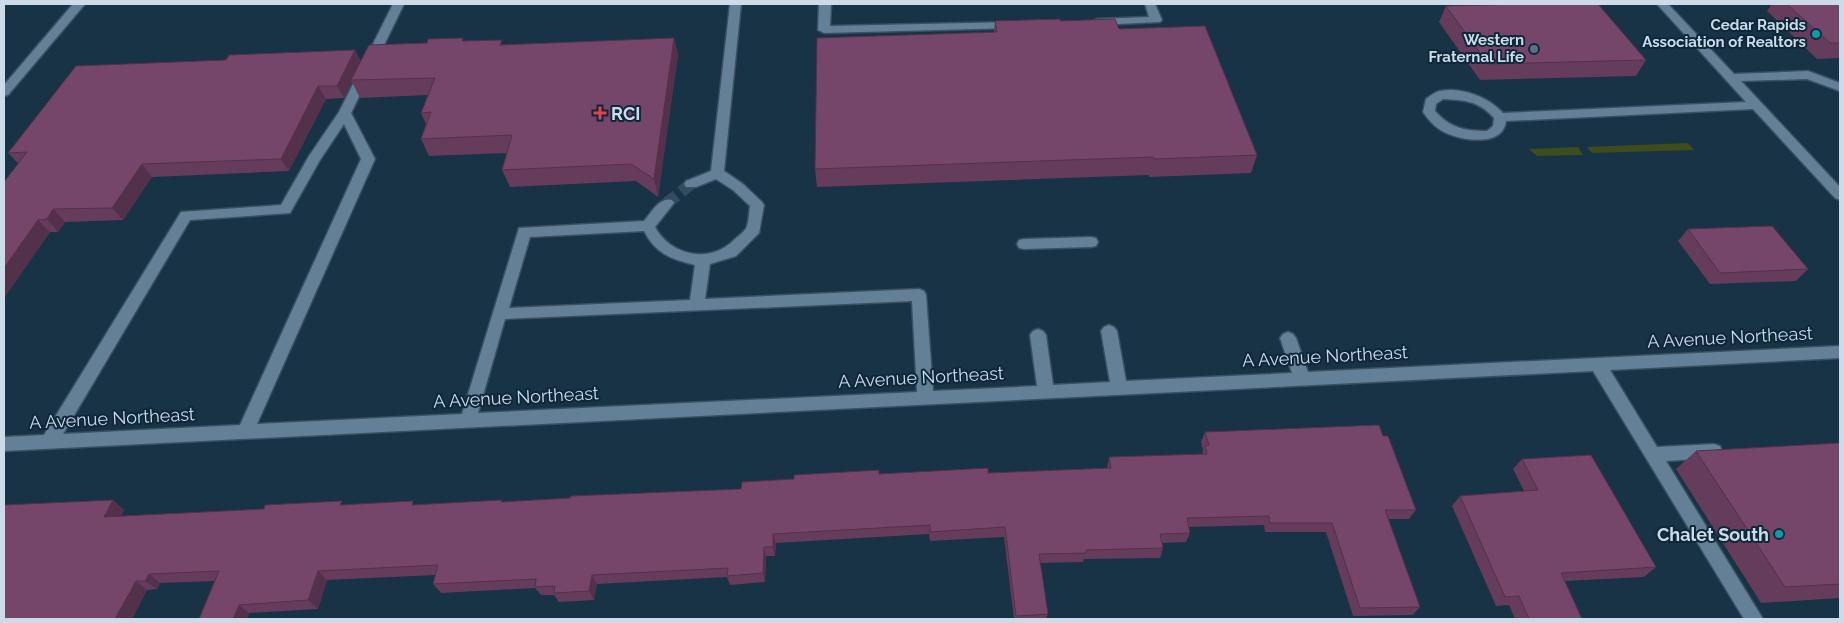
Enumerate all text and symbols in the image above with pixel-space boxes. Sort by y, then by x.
place label: Cedar Rapids Association of Realtors [1642,16,1806,51]
marker: Cedar Rapids Association of Realtors [1810,28,1822,40]
place label: Western Fraternal Life [1428,31,1524,66]
marker: Western Fraternal Life [1528,43,1540,55]
place label: RCI [611,103,640,124]
marker: RCI [593,106,607,120]
street label: A Avenue Northeast [1647,322,1813,352]
street label: A Avenue Northeast [1242,341,1408,371]
street label: A Avenue Northeast [838,362,1004,392]
street label: A Avenue Northeast [433,382,599,412]
street label: A Avenue Northeast [29,403,195,433]
place label: Chalet South [1657,524,1769,545]
marker: Chalet South [1773,528,1785,540]

